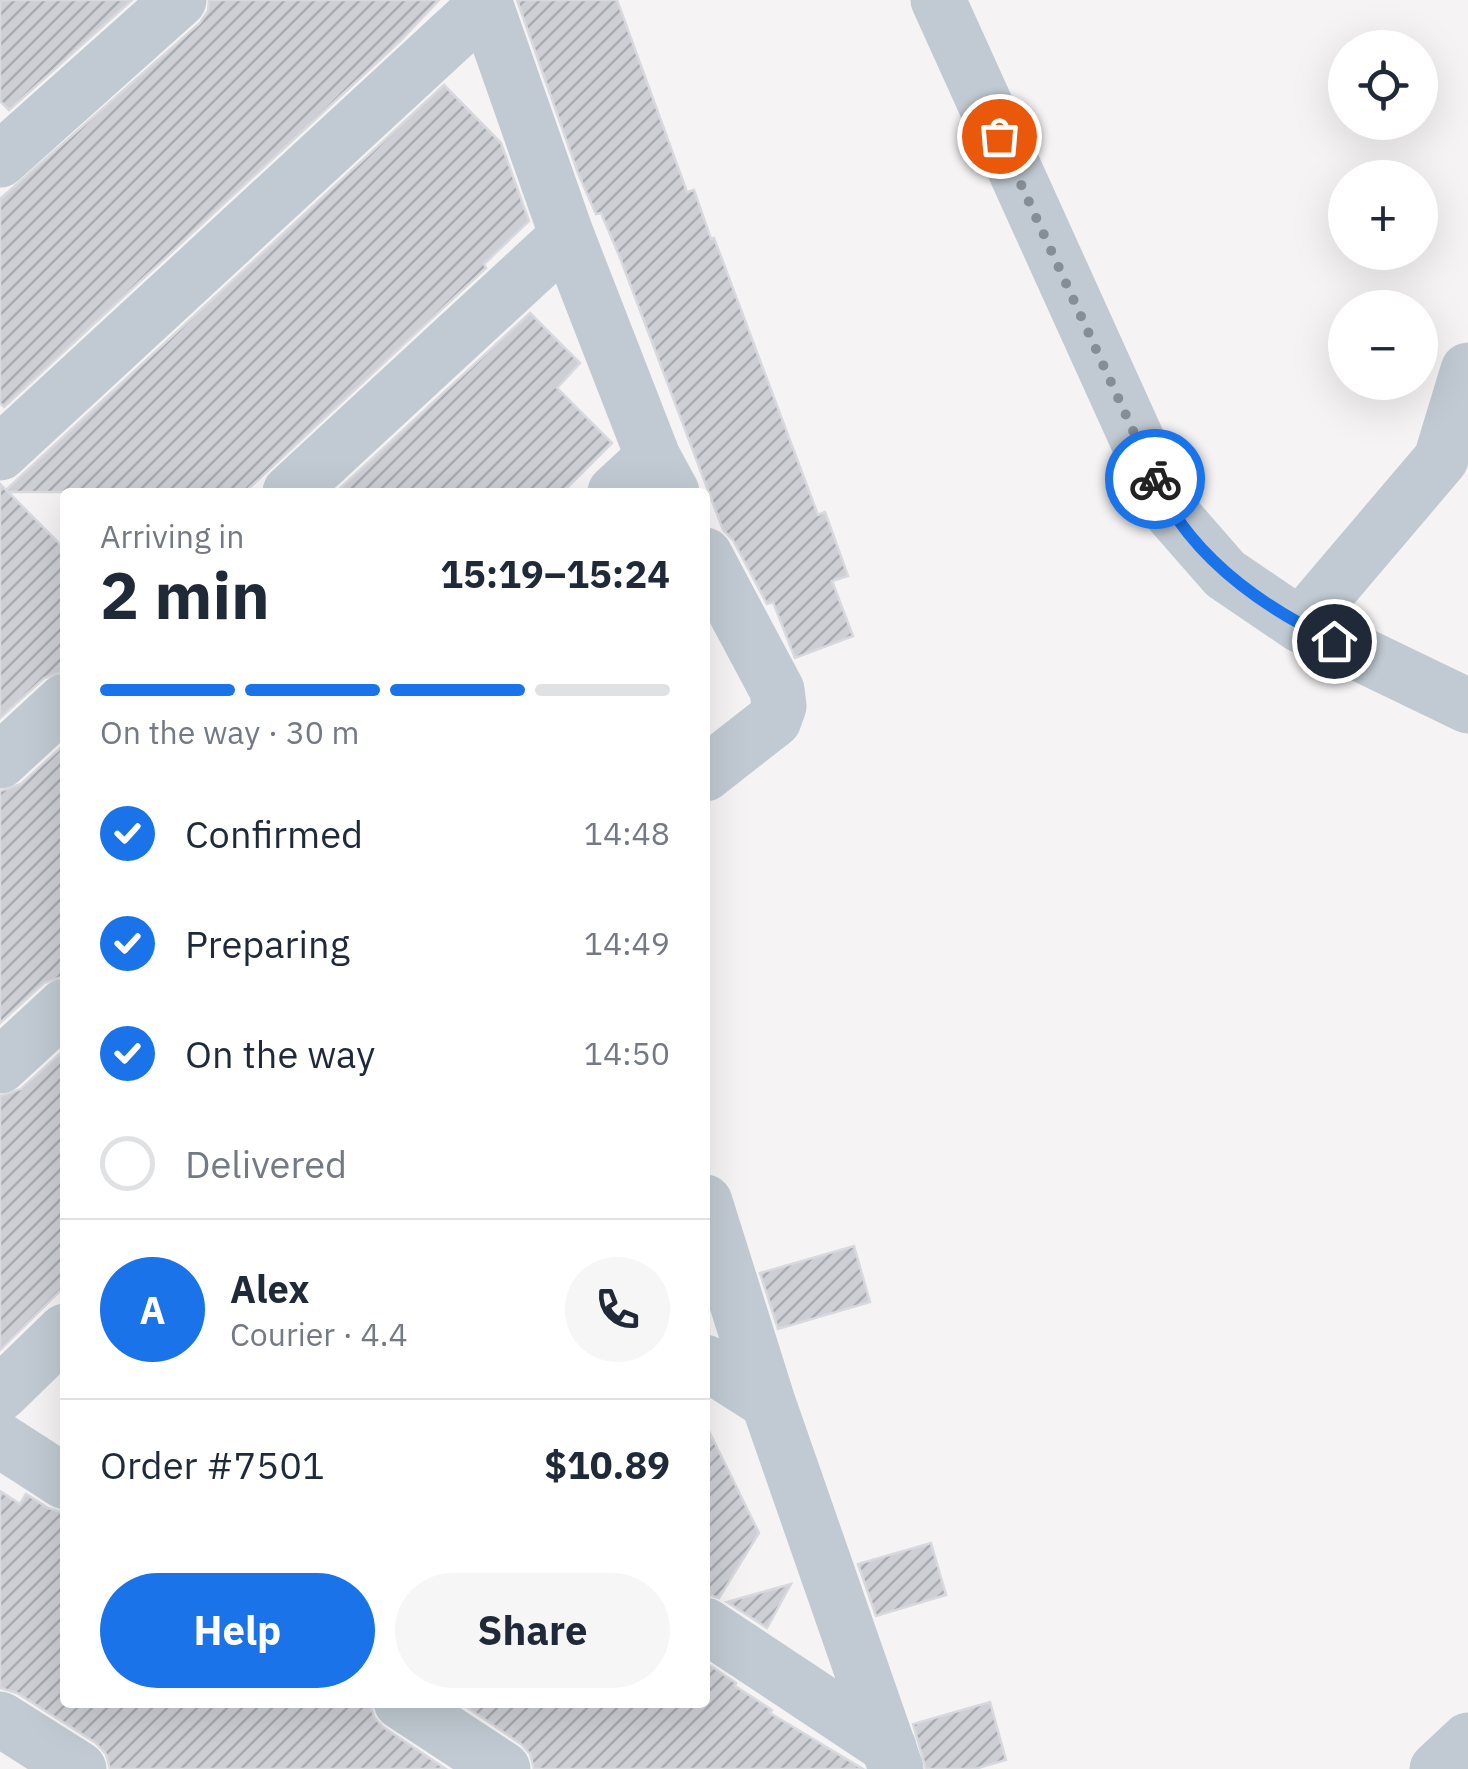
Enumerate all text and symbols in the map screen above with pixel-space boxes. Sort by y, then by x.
map controls [1328,30,1438,400]
button: locate [1328,30,1438,140]
pin [957,94,1042,179]
icon: bag [972,109,1027,164]
button: + [1328,160,1438,270]
button: − [1328,290,1438,400]
courier [1105,429,1205,529]
icon: bike [1128,452,1183,507]
text: Arriving in [100,515,245,557]
text: 15:19–15:24 [440,549,670,598]
text: 2 min [100,552,270,637]
pin [1292,599,1377,684]
icon: home [1307,614,1362,669]
text: On the way · 30 m [100,711,360,753]
icon: check [100,806,155,861]
text: Confirmed [185,809,363,858]
text: 14:48 [584,812,670,854]
icon: check [100,916,155,971]
text: Preparing [185,919,350,968]
text: 14:49 [584,922,670,964]
icon: check [100,1026,155,1081]
text: On the way [185,1029,375,1078]
text: 14:50 [584,1032,670,1074]
text: Delivered [185,1139,347,1188]
button: phone [565,1257,670,1362]
text: Alex [230,1264,310,1313]
text: A [139,1285,166,1334]
text: Courier · 4.4 [230,1313,408,1355]
text: Order #7501 [100,1440,325,1489]
text: $10.89 [544,1440,670,1489]
button: Help [100,1573,375,1688]
button: Share [395,1573,670,1688]

